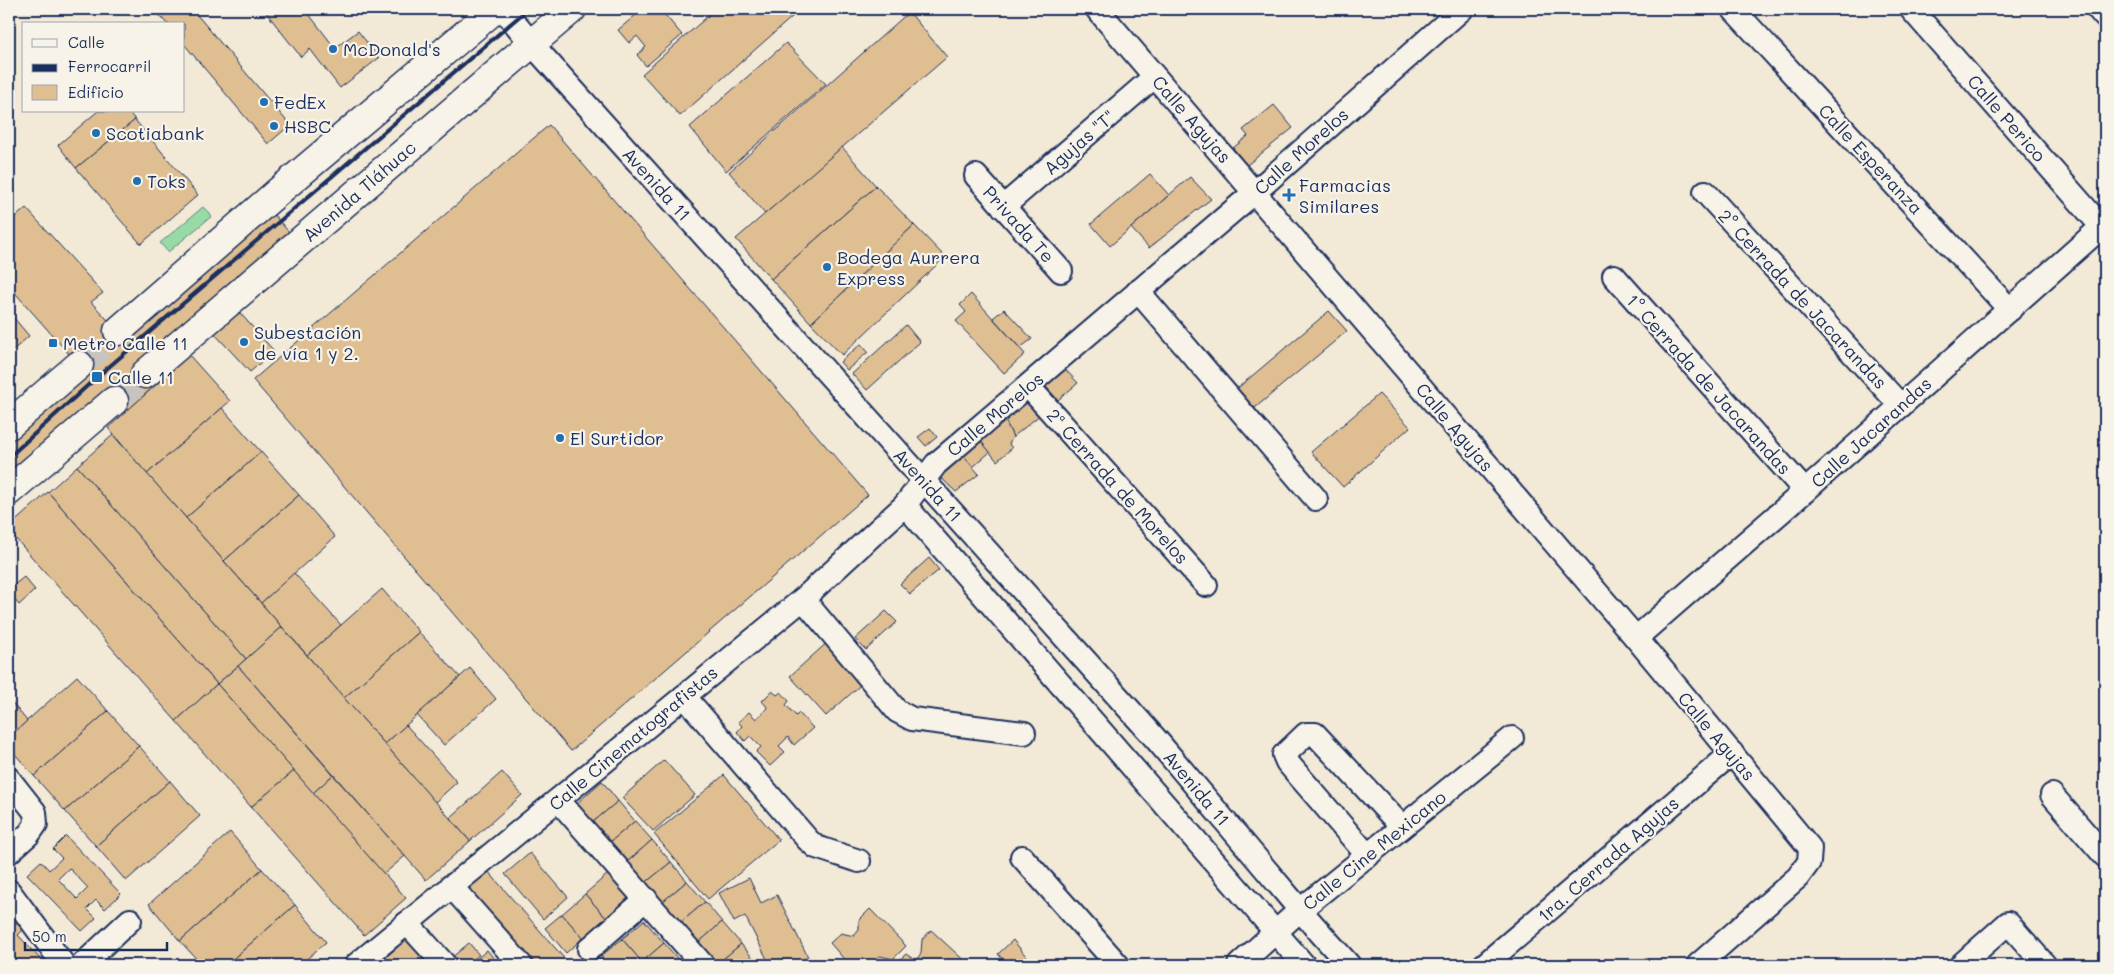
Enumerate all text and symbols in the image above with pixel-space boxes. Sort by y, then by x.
legend [22,22,185,112]
text: Calle [68,32,105,52]
place label: McDonald's [343,37,441,61]
marker: McDonald's [327,43,339,55]
text: Ferrocarril [68,56,151,76]
street label: Calle Perico [1963,69,2052,167]
street label: Calle Agujas [1147,70,1237,168]
text: Edificio [68,82,124,102]
place label: FedEx [274,90,326,114]
marker: FedEx [258,96,270,108]
street label: Calle Esperanza [1814,99,1928,219]
street label: Calle Morelos [1249,102,1353,200]
street label: Agujas "T" [1038,104,1120,180]
place label: HSBC [284,114,331,138]
marker: HSBC [268,120,280,132]
place label: Scotiabank [106,121,204,145]
marker: Scotiabank [90,127,102,139]
street label: Avenida Tláhuac [297,135,421,247]
street label: Avenida 11 [618,142,696,226]
place label: Toks [147,169,186,193]
place label: Farmacias Similares [1299,173,1391,218]
marker: Toks [131,175,143,187]
street label: Privada Te [978,180,1060,268]
marker: Farmacias Similares [1283,189,1295,201]
street label: 2° Cerrada de Jacarandas [1713,204,1893,394]
place label: Bodega Aurrera Express [837,245,981,290]
marker: Bodega Aurrera Express [821,261,833,273]
street label: 1° Cerrada de Jacarandas [1621,289,1797,479]
place label: Subestación de vía 1 y 2. [254,320,361,365]
place label: Metro Calle 11 [63,331,188,355]
marker: Subestación de vía 1 y 2. [238,336,250,348]
marker: Metro Calle 11 [47,337,59,349]
place label: Calle 11 [108,365,174,389]
street label: Calle Morelos [942,367,1048,461]
marker: Calle 11 [90,370,104,384]
street label: Calle Jacarandas [1806,371,1936,493]
street label: Calle Agujas [1411,378,1499,476]
street label: 2ª Cerrada de Morelos [1042,403,1194,569]
place label: El Surtidor [570,426,664,450]
marker: El Surtidor [554,432,566,444]
street label: Avenida 11 [889,443,967,527]
street label: Calle Cinematografistas [544,660,722,816]
street label: Calle Agujas [1673,687,1761,785]
street label: Avenida 11 [1158,745,1236,831]
street label: Calle Cine Mexicano [1297,785,1451,915]
street label: 1ra. Cerrada Agujas [1532,791,1684,927]
scale bar [25,919,168,951]
text: 50 m [32,926,67,946]

